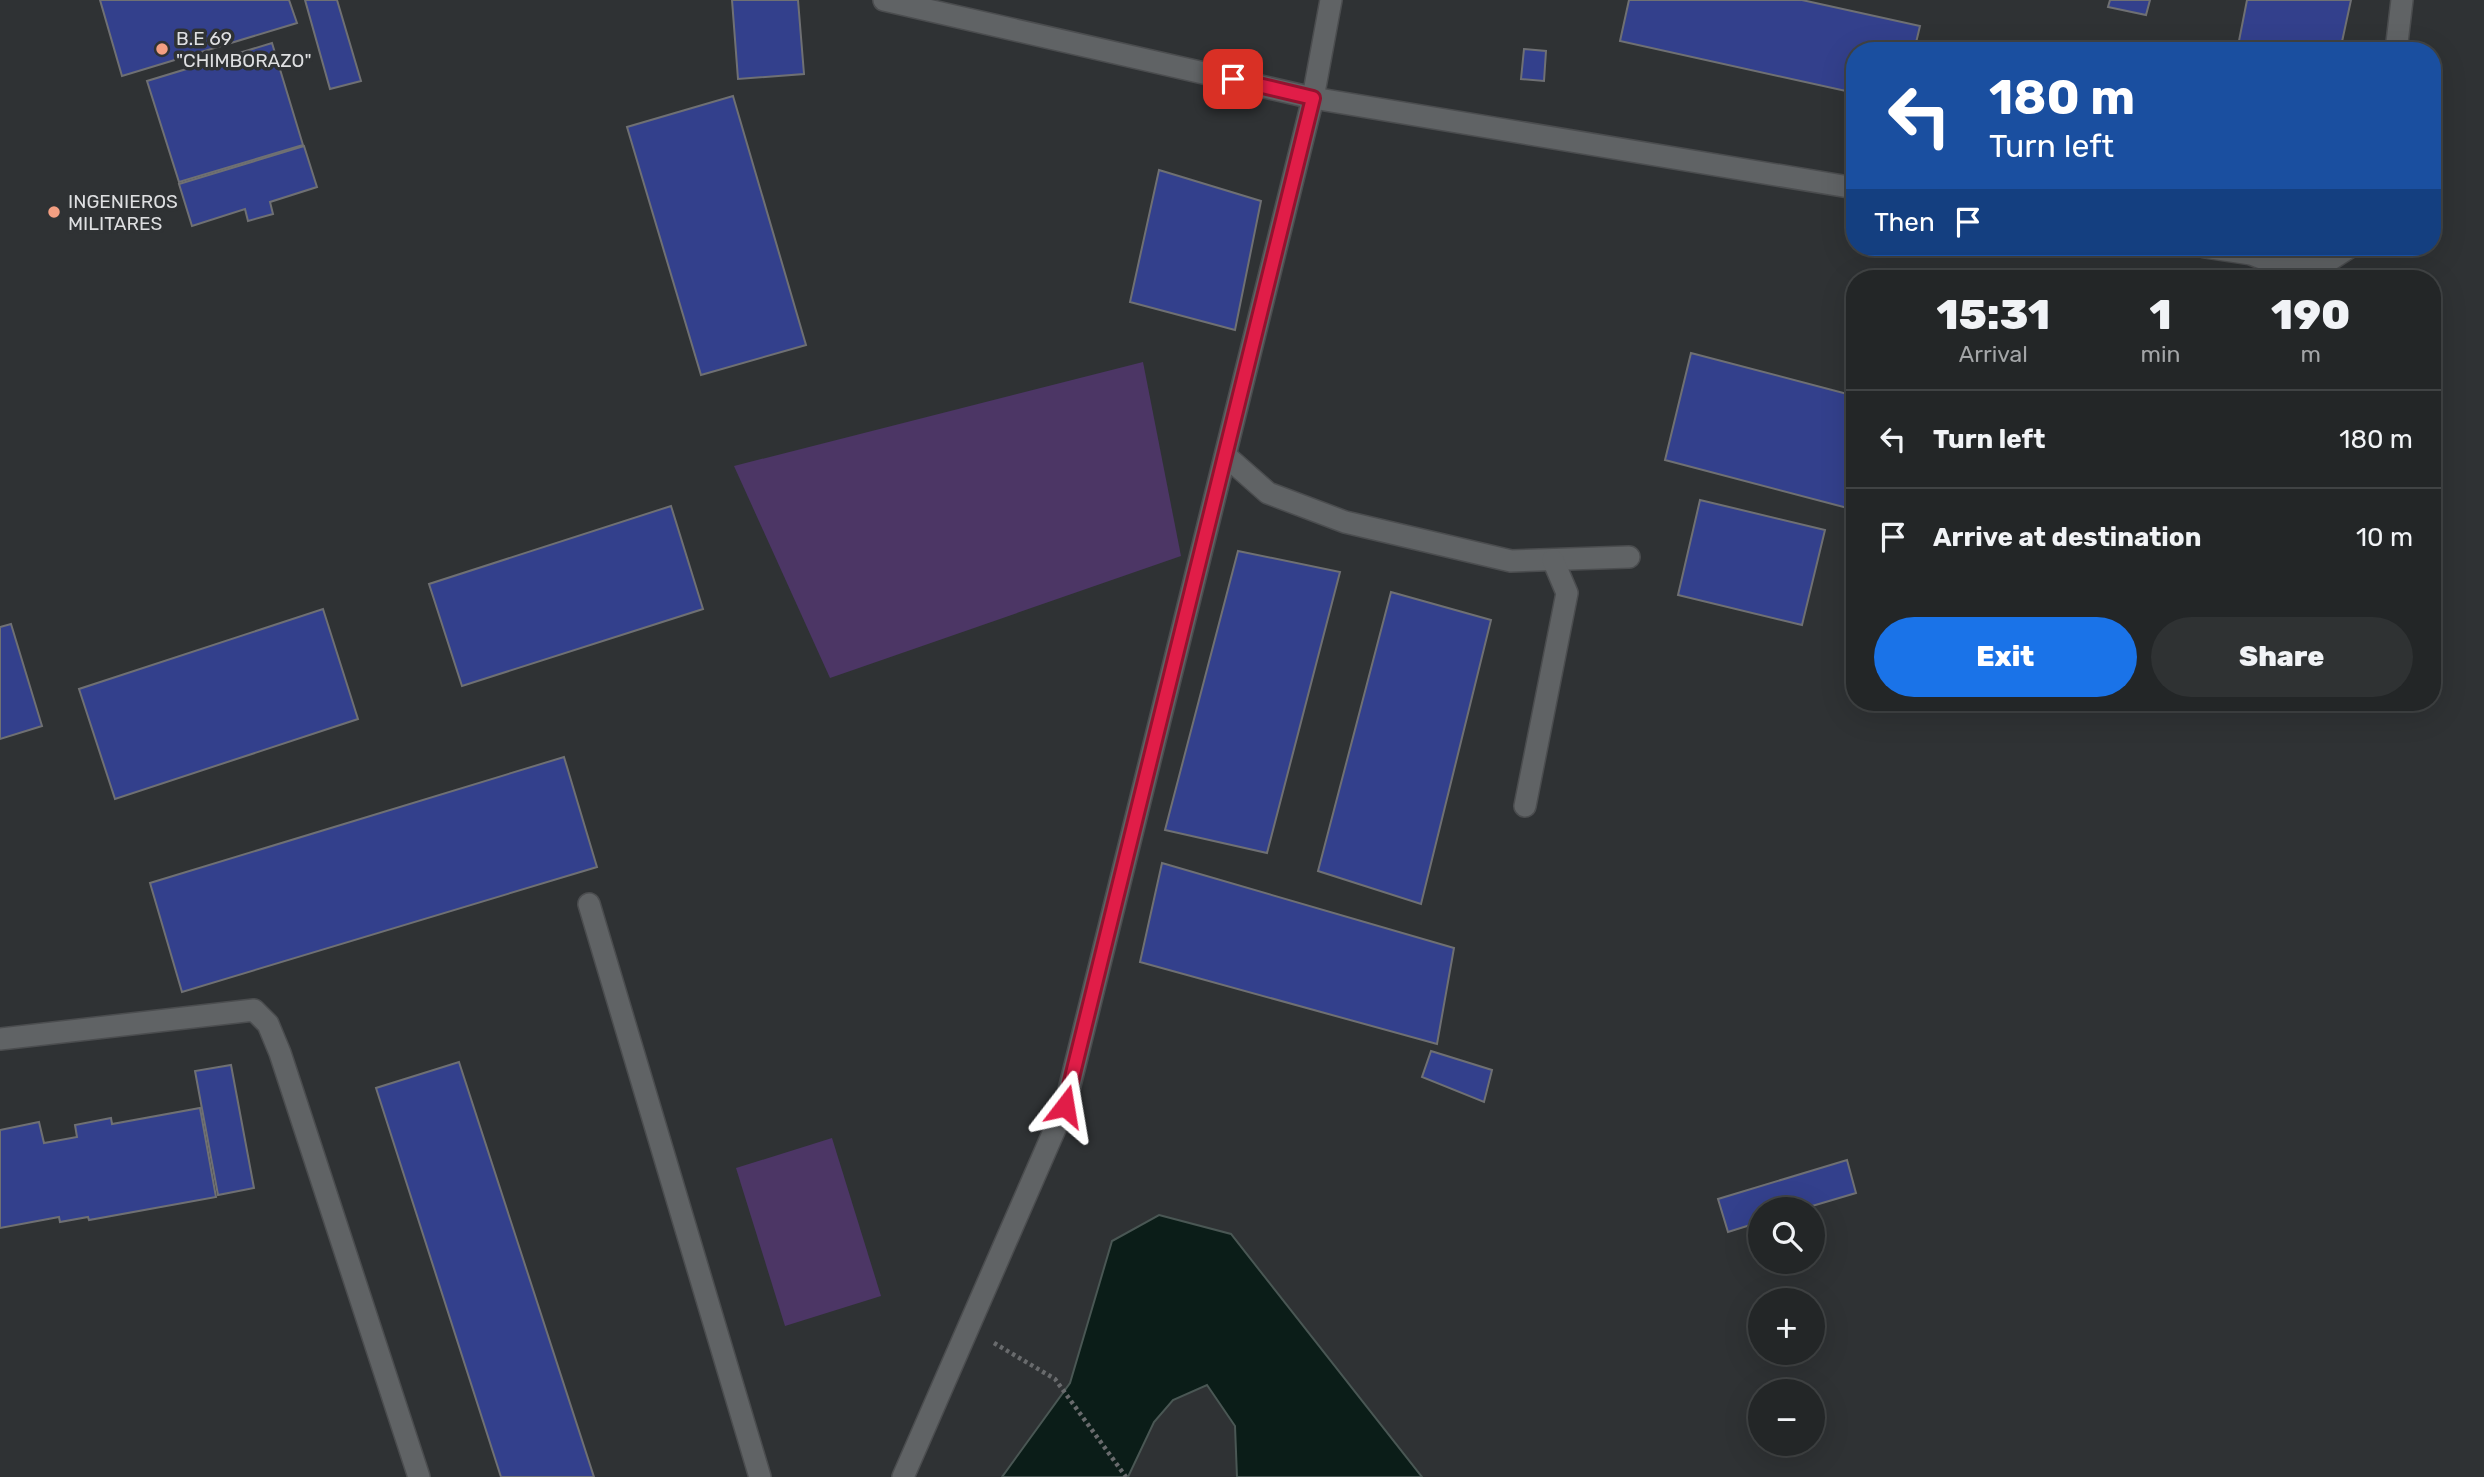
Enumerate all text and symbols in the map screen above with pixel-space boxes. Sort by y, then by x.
place label: B.E 69 "CHIMBORAZO" [176,27,312,72]
marker: B.E 69 "CHIMBORAZO" [154,41,170,57]
pin [1203,49,1263,109]
icon: arrive [1214,60,1252,98]
text: 180 m [1989,68,2135,126]
icon: left [1874,70,1965,161]
text: Turn left [1989,127,2114,165]
place label: INGENIEROS MILITARES [68,190,178,235]
icon: arrive [1949,203,1987,241]
marker: INGENIEROS MILITARES [46,204,62,220]
text: Then [1874,207,1935,238]
text: 15:31 [1937,290,2050,340]
text: 1 [2149,290,2172,340]
text: 190 [2271,290,2350,340]
text: Arrival [1959,340,2028,368]
text: min [2141,340,2181,368]
text: m [2301,340,2321,368]
icon: left [1874,420,1912,458]
text: Turn left [1933,424,2045,455]
text: 180 m [2339,424,2413,455]
icon: arrive [1874,518,1912,556]
text: Arrive at destination [1933,522,2201,553]
text: 10 m [2356,522,2413,553]
button: Exit [1874,617,2137,697]
button: Share [2151,617,2413,697]
position arrow [1028,1069,1102,1143]
map controls [1748,1197,1825,1456]
button: search [1748,1197,1825,1274]
button: + [1748,1288,1825,1365]
button: − [1748,1379,1825,1456]

